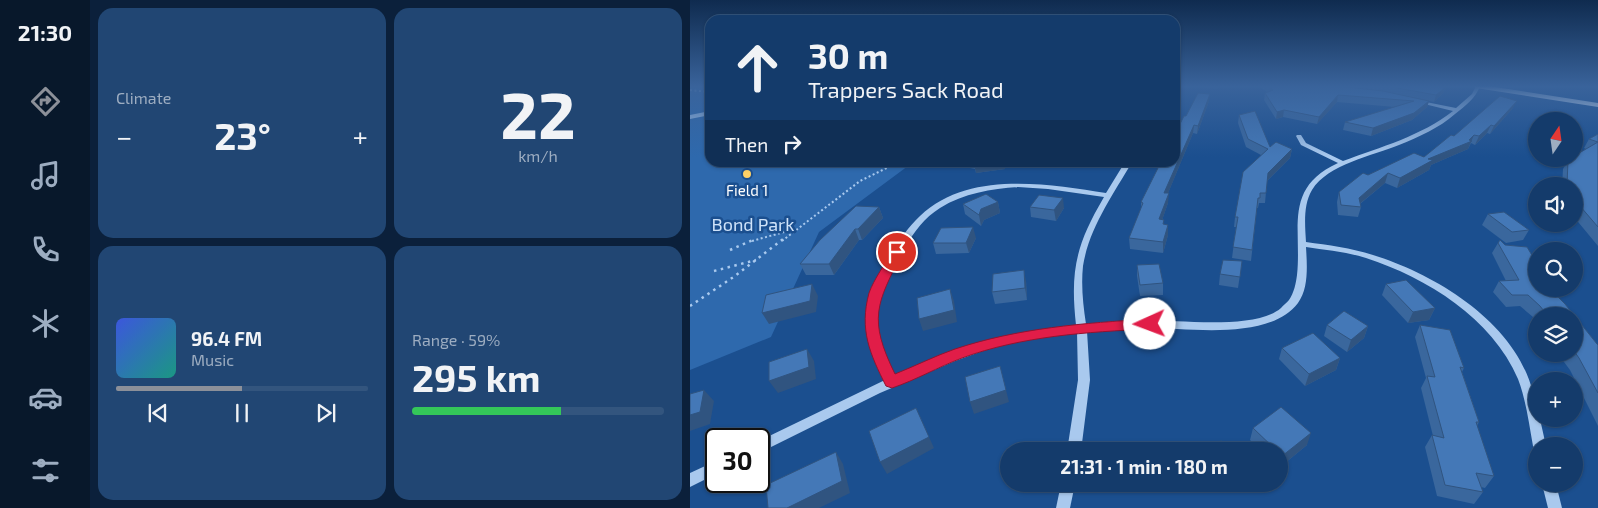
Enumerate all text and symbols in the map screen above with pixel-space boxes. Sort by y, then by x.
text: 21:30 [18,19,72,45]
text: 30 m [808,34,888,76]
icon: ahead [725,35,790,100]
text: 22 [500,74,576,152]
text: Trappers Sack Road [808,76,1004,102]
icon: directions [28,84,63,119]
text: Climate [116,88,171,107]
text: 23° [214,112,271,158]
north arrow [1528,112,1582,168]
map controls [1528,112,1583,492]
text: − [116,119,132,153]
text: + [353,119,368,153]
icon: right [778,130,806,158]
text: Then [725,133,768,156]
text: km/h [518,146,558,165]
icon: music [28,158,63,193]
marker: Field 1 [741,168,753,180]
button: sound [1528,177,1583,232]
place label: Field 1 [726,181,768,199]
park label: Bond Park [712,213,794,235]
pin [876,231,918,273]
icon: phone [28,232,63,267]
icon: arrive [883,238,911,266]
button: search [1528,242,1583,297]
position arrow [1123,297,1175,349]
icon: climate [28,306,63,341]
button: layers [1528,307,1583,362]
text: 96.4 FM [191,327,262,350]
text: Range · 59% [412,330,500,349]
text: Music [191,350,234,369]
text: 295 km [412,354,540,400]
button: + [1528,372,1583,427]
icon: car [28,380,63,415]
icon: previous [144,399,172,427]
icon: pause [228,399,256,427]
icon: next [312,399,340,427]
speed limit sign: 30 [705,428,770,493]
button: − [1528,437,1583,492]
icon: filters [28,453,63,488]
text: 21:31 · 1 min · 180 m [1060,455,1228,478]

